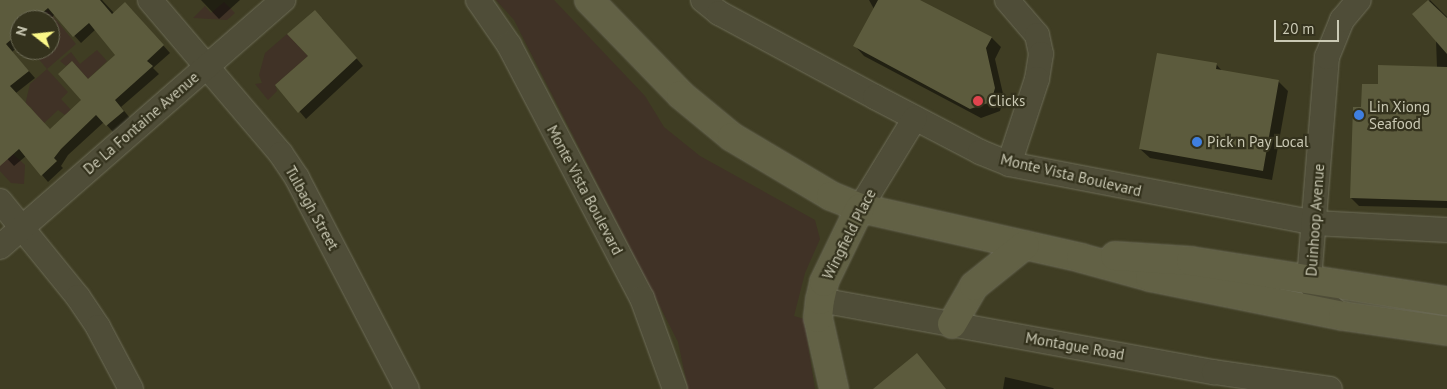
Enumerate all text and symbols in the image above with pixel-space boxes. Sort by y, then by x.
north arrow [10,10,60,60]
scale bar [1277,10,1342,42]
text: 20 m [1282,19,1315,38]
text: N [12,24,31,38]
street label: De La Fontaine Avenue [79,68,203,178]
place label: Clicks [988,92,1025,110]
marker: Clicks [972,95,984,107]
place label: Lin Xiong Seafood [1369,97,1431,132]
marker: Lin Xiong Seafood [1353,109,1365,121]
street label: Monte Vista Boulevard [543,122,627,258]
place label: Pick n Pay Local [1207,133,1309,151]
marker: Pick n Pay Local [1191,136,1203,148]
street label: Monte Vista Boulevard [999,150,1143,200]
street label: Tulbagh Street [282,163,342,253]
street label: Duinhoop Avenue [1302,163,1328,277]
street label: Wingfield Place [818,186,880,282]
street label: Montague Road [1024,328,1126,364]

